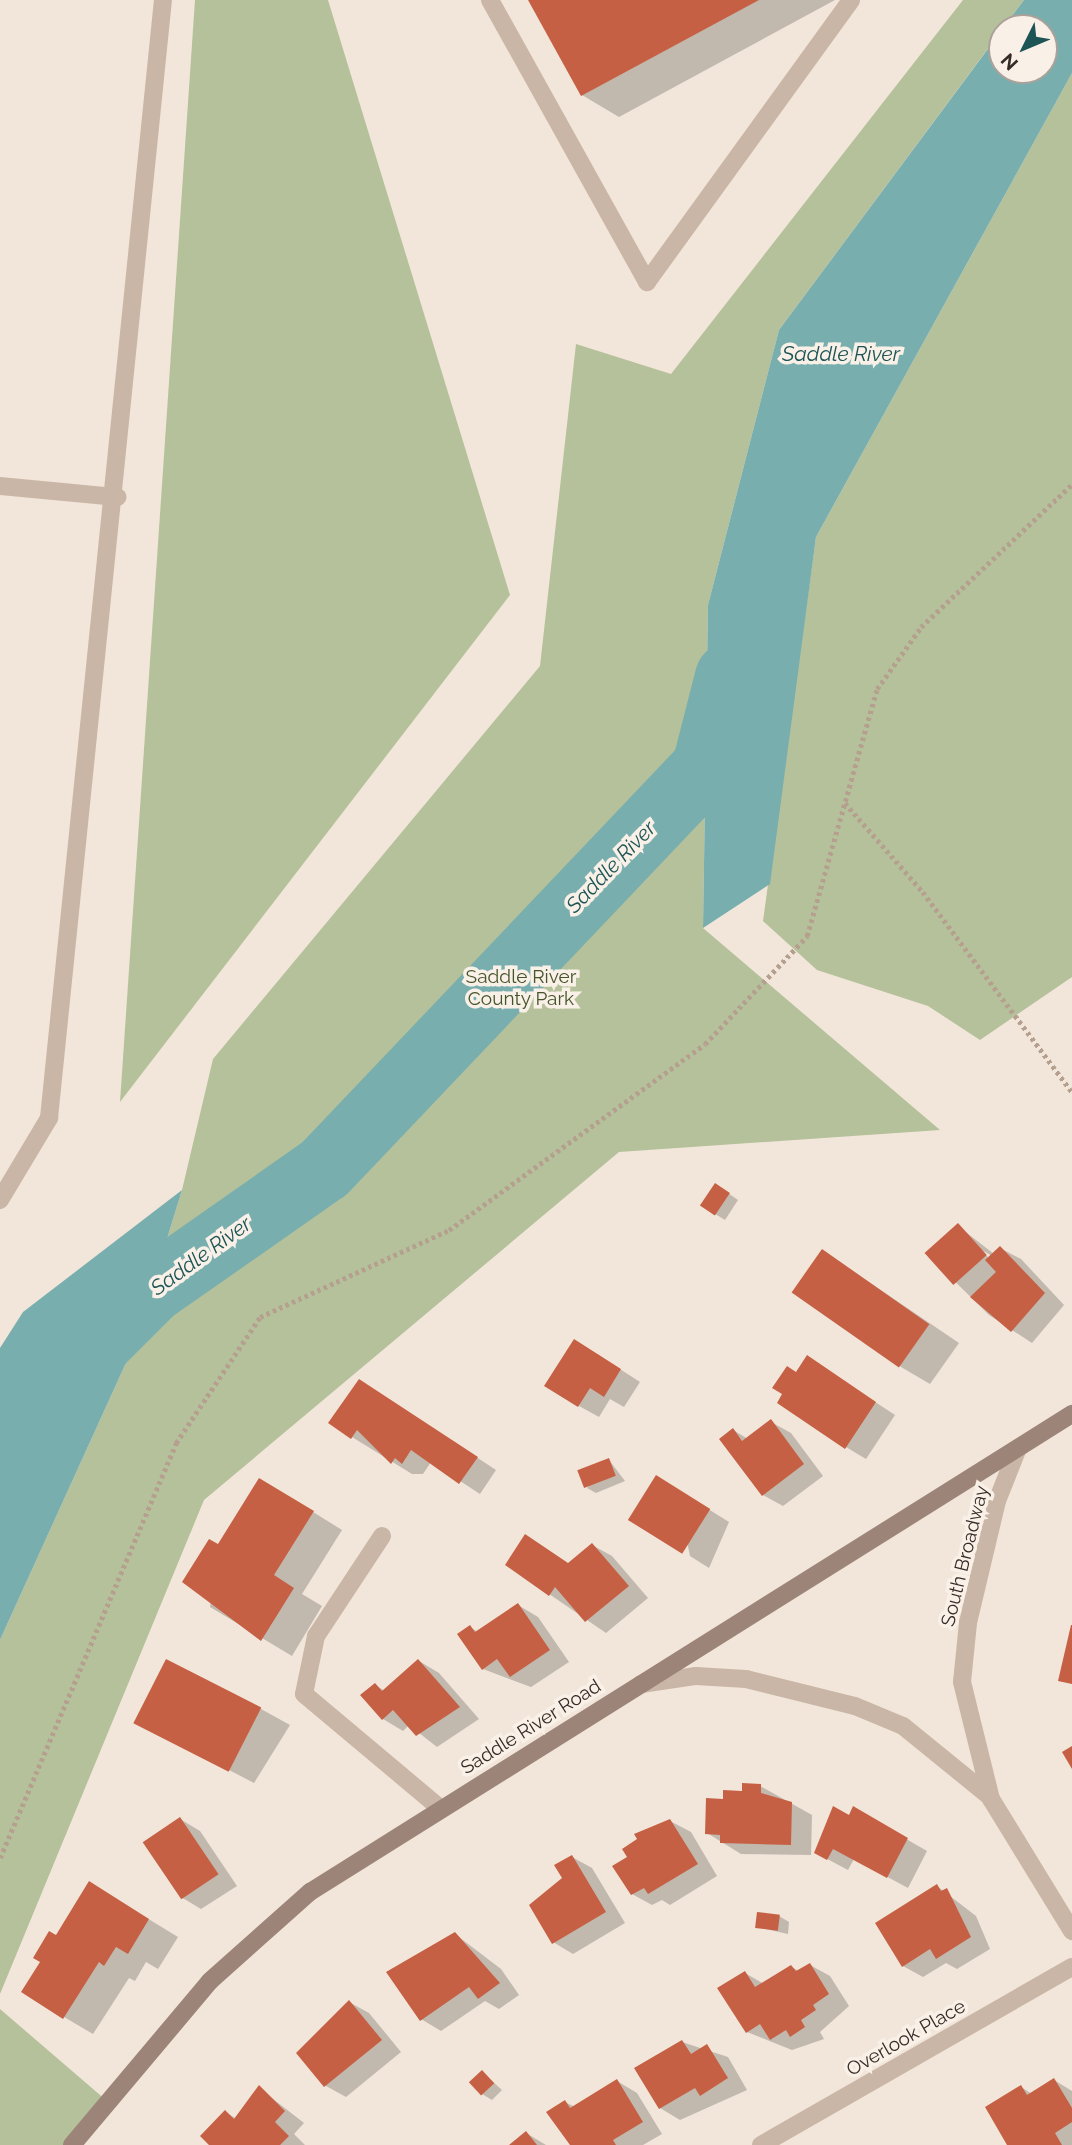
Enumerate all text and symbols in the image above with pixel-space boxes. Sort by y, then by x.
north arrow [988,14,1058,84]
text: N [996,49,1022,75]
water label: Saddle River [782,341,900,367]
water label: Saddle River [561,816,661,918]
park label: Saddle River County Park [466,966,576,1010]
water label: Saddle River [146,1211,256,1301]
street label: South Broadway [936,1483,994,1629]
street label: Saddle River Road [457,1675,605,1779]
street label: Overlook Place [843,1995,969,2081]

